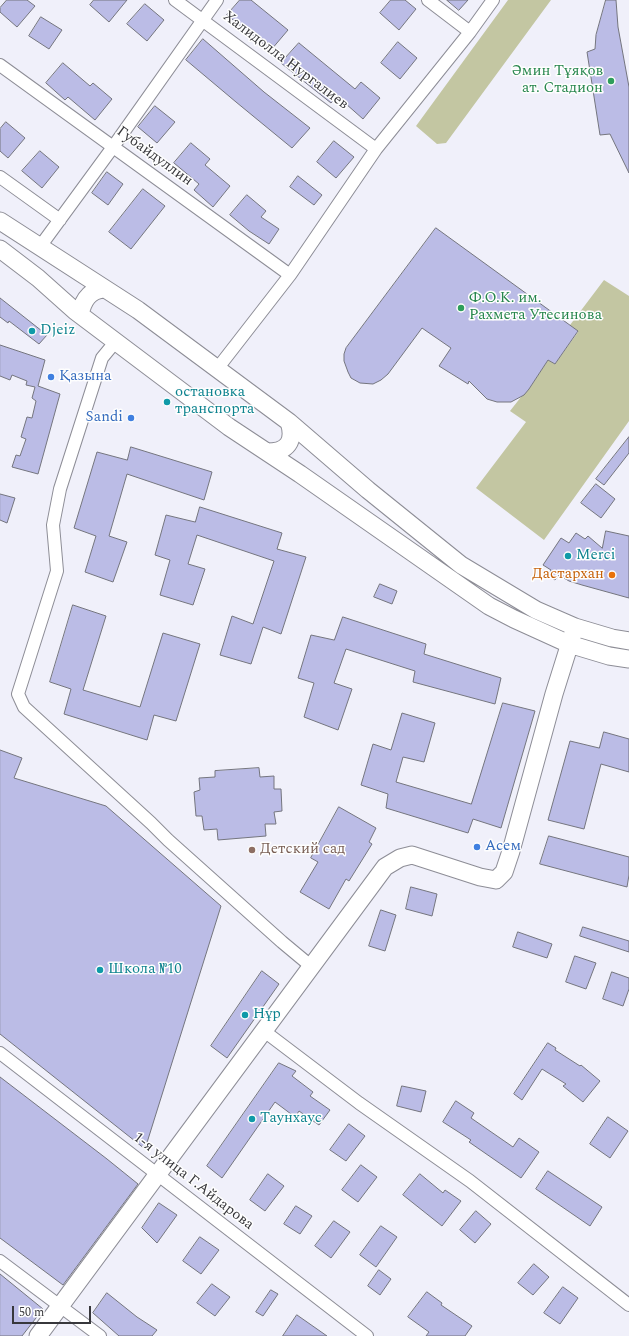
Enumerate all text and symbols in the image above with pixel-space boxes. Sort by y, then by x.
street label: Халидолла Нургалиев [219,8,351,114]
place label: Әмин Тұяқов ат. Стадион [511,63,603,98]
marker: Әмин Тұяқов ат. Стадион [606,76,616,86]
street label: Губайдуллин [112,123,196,191]
place label: Ф.О.К. им. Рахмета Утесинова [469,290,602,325]
marker: Ф.О.К. им. Рахмета Утесинова [456,303,466,313]
place label: Djeiz [40,322,76,340]
marker: Djeiz [27,326,37,336]
place label: Қазына [59,368,111,386]
marker: Қазына [46,372,56,382]
place label: остановка транспорта [175,384,254,419]
marker: остановка транспорта [162,397,172,407]
place label: Sandi [86,409,123,427]
marker: Sandi [126,413,136,423]
place label: Merci [576,547,615,565]
marker: Merci [563,551,573,561]
place label: Дастархан [532,566,604,584]
marker: Дастархан [607,570,617,580]
place label: Асем [485,838,521,856]
place label: Детский сад [260,841,345,859]
marker: Асем [472,842,482,852]
marker: Детский сад [247,845,257,855]
place label: Школа №10 [108,961,182,979]
marker: Школа №10 [95,965,105,975]
place label: Нұр [253,1006,281,1024]
marker: Нұр [240,1010,250,1020]
place label: Таунхаус [260,1110,322,1128]
marker: Таунхаус [247,1114,257,1124]
street label: 1-я улица Г.Айдарова [129,1129,257,1235]
scale bar [14,1298,93,1324]
text: 50 m [19,1303,44,1322]

